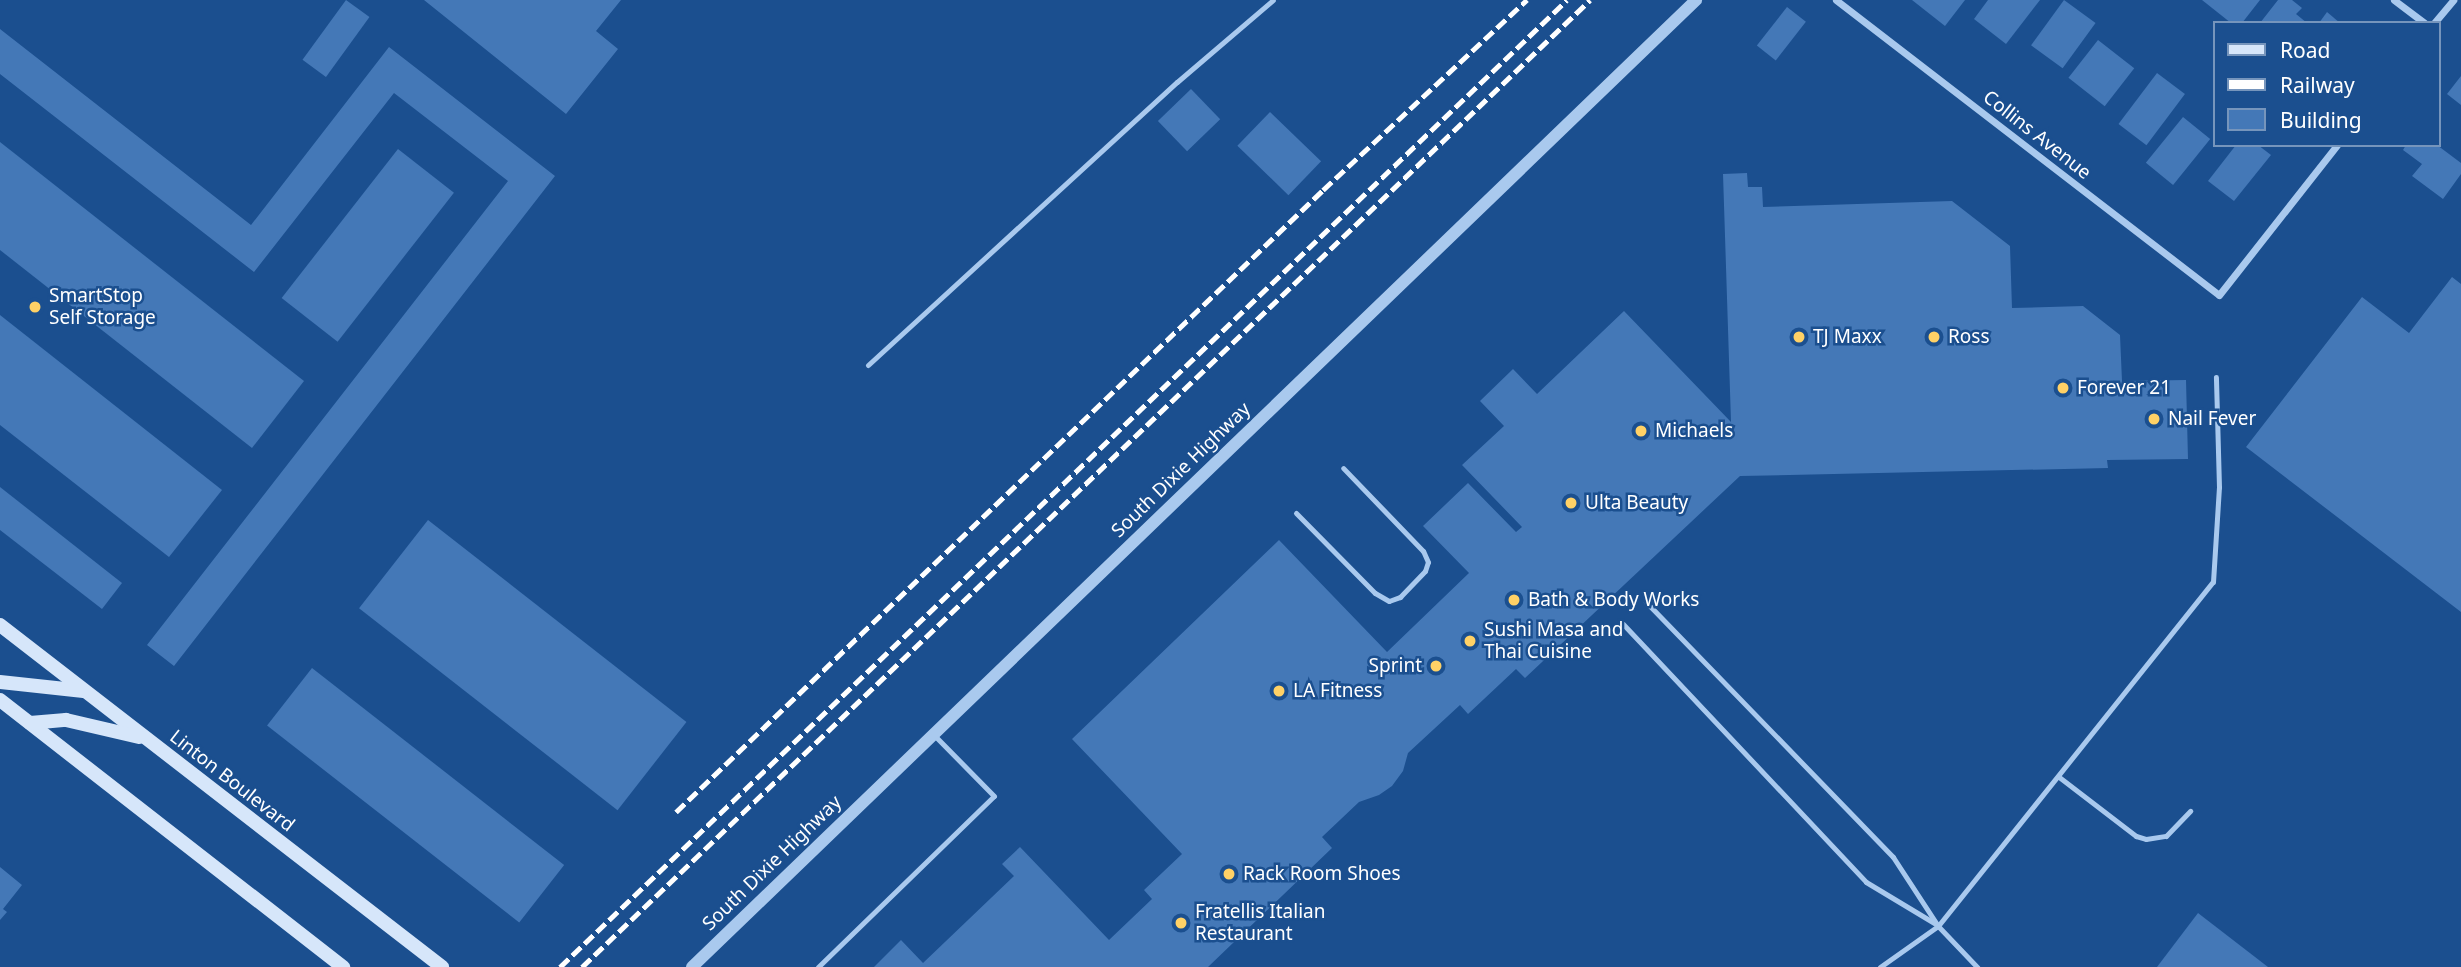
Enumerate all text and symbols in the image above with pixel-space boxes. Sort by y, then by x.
legend [2212,21,2440,147]
text: Road [2280,36,2330,64]
text: Railway [2280,71,2355,99]
street label: Collins Avenue [1978,86,2096,184]
text: Building [2280,106,2362,134]
place label: SmartStop Self Storage [49,285,156,329]
marker: SmartStop Self Storage [27,299,43,315]
place label: TJ Maxx [1813,326,1882,348]
place label: Ross [1948,326,1990,348]
marker: TJ Maxx [1791,329,1807,345]
marker: Ross [1926,329,1942,345]
place label: Forever 21 [2077,377,2171,399]
marker: Forever 21 [2055,380,2071,396]
street label: South Dixie Highway [1107,398,1255,542]
place label: Nail Fever [2168,408,2256,430]
marker: Nail Fever [2146,411,2162,427]
place label: Michaels [1655,420,1733,442]
marker: Michaels [1633,423,1649,439]
place label: Ulta Beauty [1585,492,1688,514]
marker: Ulta Beauty [1563,495,1579,511]
place label: Bath & Body Works [1528,589,1699,611]
marker: Bath & Body Works [1506,592,1522,608]
place label: Sushi Masa and Thai Cuisine [1484,619,1624,663]
marker: Sushi Masa and Thai Cuisine [1462,633,1478,649]
place label: Sprint [1369,655,1422,677]
marker: Sprint [1428,658,1444,674]
place label: LA Fitness [1293,680,1382,702]
marker: LA Fitness [1271,683,1287,699]
street label: Linton Boulevard [165,725,299,837]
street label: South Dixie Highway [698,791,846,935]
place label: Rack Room Shoes [1243,863,1401,885]
marker: Rack Room Shoes [1221,866,1237,882]
place label: Fratellis Italian Restaurant [1195,901,1325,945]
marker: Fratellis Italian Restaurant [1173,915,1189,931]

